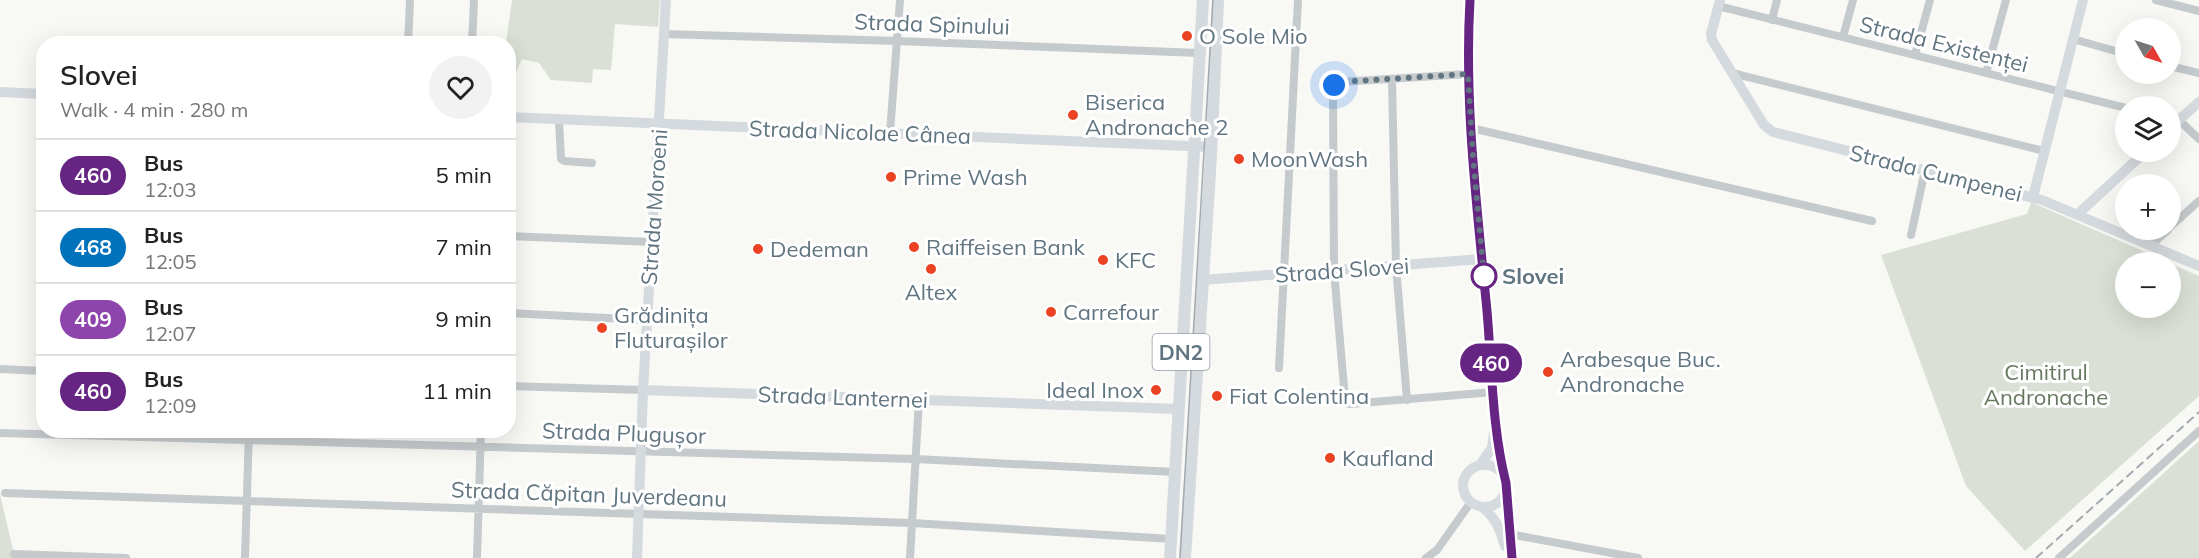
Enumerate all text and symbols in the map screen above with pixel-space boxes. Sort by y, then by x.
street label: Strada Spinului [854,7,1010,41]
street label: Strada Existenței [1857,10,2031,78]
north arrow [2115,18,2181,84]
map controls [2115,18,2181,318]
place label: O Sole Mio [1199,22,1308,50]
marker: O Sole Mio [1180,29,1194,43]
button: heart [429,56,492,119]
text: Slovei [60,57,138,92]
your location [1319,70,1349,100]
place label: Biserica Andronache 2 [1085,88,1228,141]
button: layers [2115,96,2181,162]
text: Walk · 4 min · 280 m [60,97,248,122]
marker: Biserica Andronache 2 [1066,108,1080,122]
street label: Strada Nicolae Cânea [749,114,971,150]
street label: Strada Moroeni [635,128,673,286]
street label: Strada Cumpenei [1847,138,2025,208]
place label: MoonWash [1251,145,1368,173]
text: Bus [144,149,183,177]
marker: MoonWash [1232,152,1246,166]
text: 5 min [436,161,492,189]
text: 460 [74,162,112,188]
place label: Prime Wash [903,163,1028,191]
marker: Prime Wash [884,170,898,184]
button: + [2115,174,2181,240]
text: 12:03 [144,177,197,202]
text: Bus [144,221,183,249]
text: 7 min [436,233,492,261]
place label: Raiffeisen Bank [926,233,1086,261]
text: 468 [74,234,112,260]
place label: Dedeman [770,235,869,263]
marker: Raiffeisen Bank [907,240,921,254]
marker: Dedeman [751,242,765,256]
place label: KFC [1115,246,1156,274]
text: 12:05 [144,249,197,274]
street label: Strada Slovei [1274,251,1410,289]
button: − [2115,252,2181,318]
marker: KFC [1096,253,1110,267]
marker: Altex [924,262,938,276]
place label: Slovei [1502,262,1564,290]
marker: Slovei [1471,263,1497,289]
place label: Altex [905,278,958,306]
text: Bus [144,293,183,321]
place label: Carrefour [1063,298,1159,326]
place label: Grădinița Fluturașilor [614,301,728,354]
text: 9 min [436,305,492,333]
marker: Carrefour [1044,305,1058,319]
text: 409 [74,306,112,332]
text: 12:07 [144,321,197,346]
marker: Grădinița Fluturașilor [595,321,609,335]
road number: DN2 [1152,334,1210,370]
line badge: 460 [1456,344,1526,382]
place label: Arabesque Buc. Andronache [1560,345,1721,398]
text: 460 [1472,350,1510,376]
park label: Cimitirul Andronache [1984,358,2108,411]
text: Bus [144,365,183,393]
marker: Arabesque Buc. Andronache [1541,365,1555,379]
place label: Ideal Inox [1046,376,1144,404]
text: 11 min [422,377,492,405]
text: 460 [74,378,112,404]
street label: Strada Lanternei [757,380,929,414]
place label: Fiat Colentina [1229,382,1369,410]
marker: Ideal Inox [1149,383,1163,397]
marker: Fiat Colentina [1210,389,1224,403]
text: 12:09 [144,393,197,418]
street label: Strada Plugușor [541,416,707,450]
place label: Kaufland [1342,444,1434,472]
marker: Kaufland [1323,451,1337,465]
street label: Strada Căpitan Juverdeanu [451,475,727,513]

